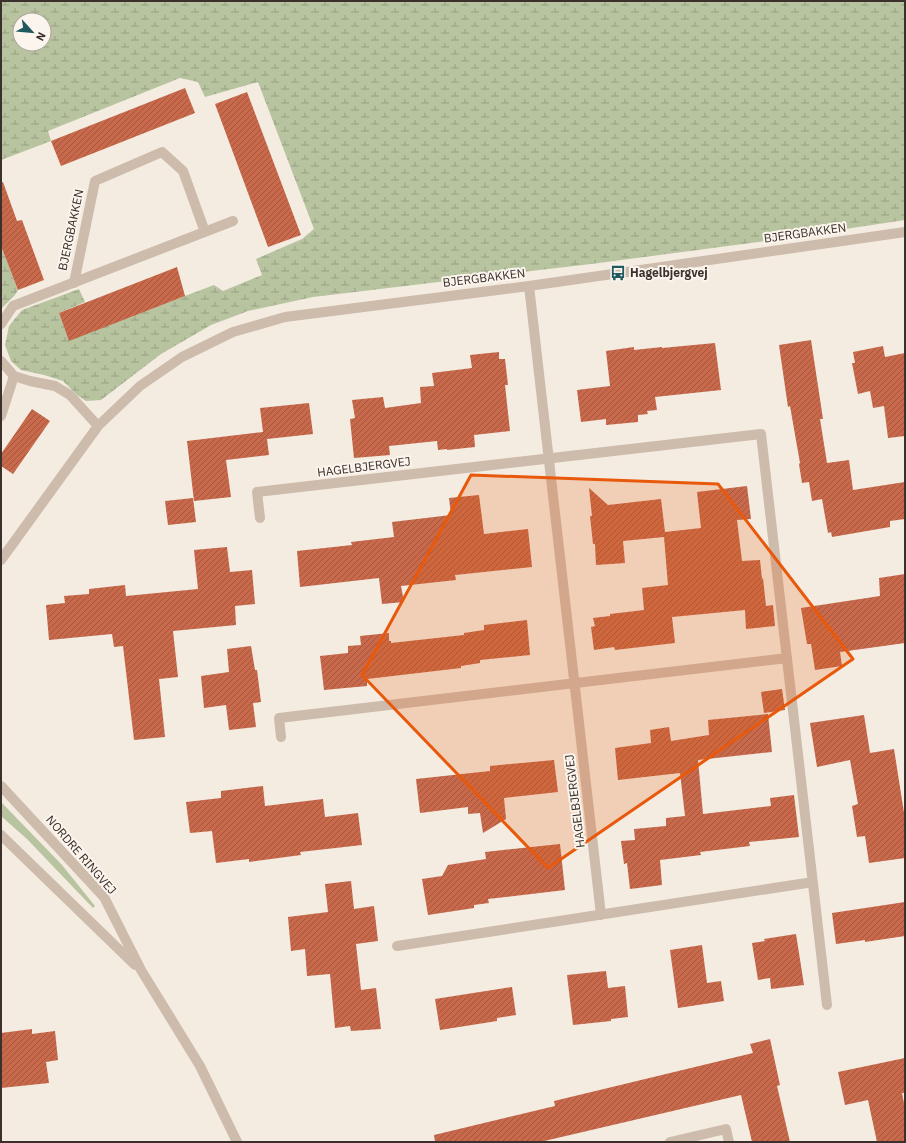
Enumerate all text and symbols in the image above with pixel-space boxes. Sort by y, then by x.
north arrow [12,12,52,52]
text: N [33,30,49,43]
street label: BJERGBAKKEN [55,188,86,272]
street label: BJERGBAKKEN [763,219,847,246]
bus stop icon: Hagelbjergvej [609,264,627,282]
street label: BJERGBAKKEN [442,265,526,290]
place label: Hagelbjergvej [630,265,708,280]
street label: HAGELBJERGVEJ [316,453,412,480]
street label: HAGELBJERGVEJ [561,753,588,849]
street label: NORDRE RINGVEJ [43,812,120,897]

